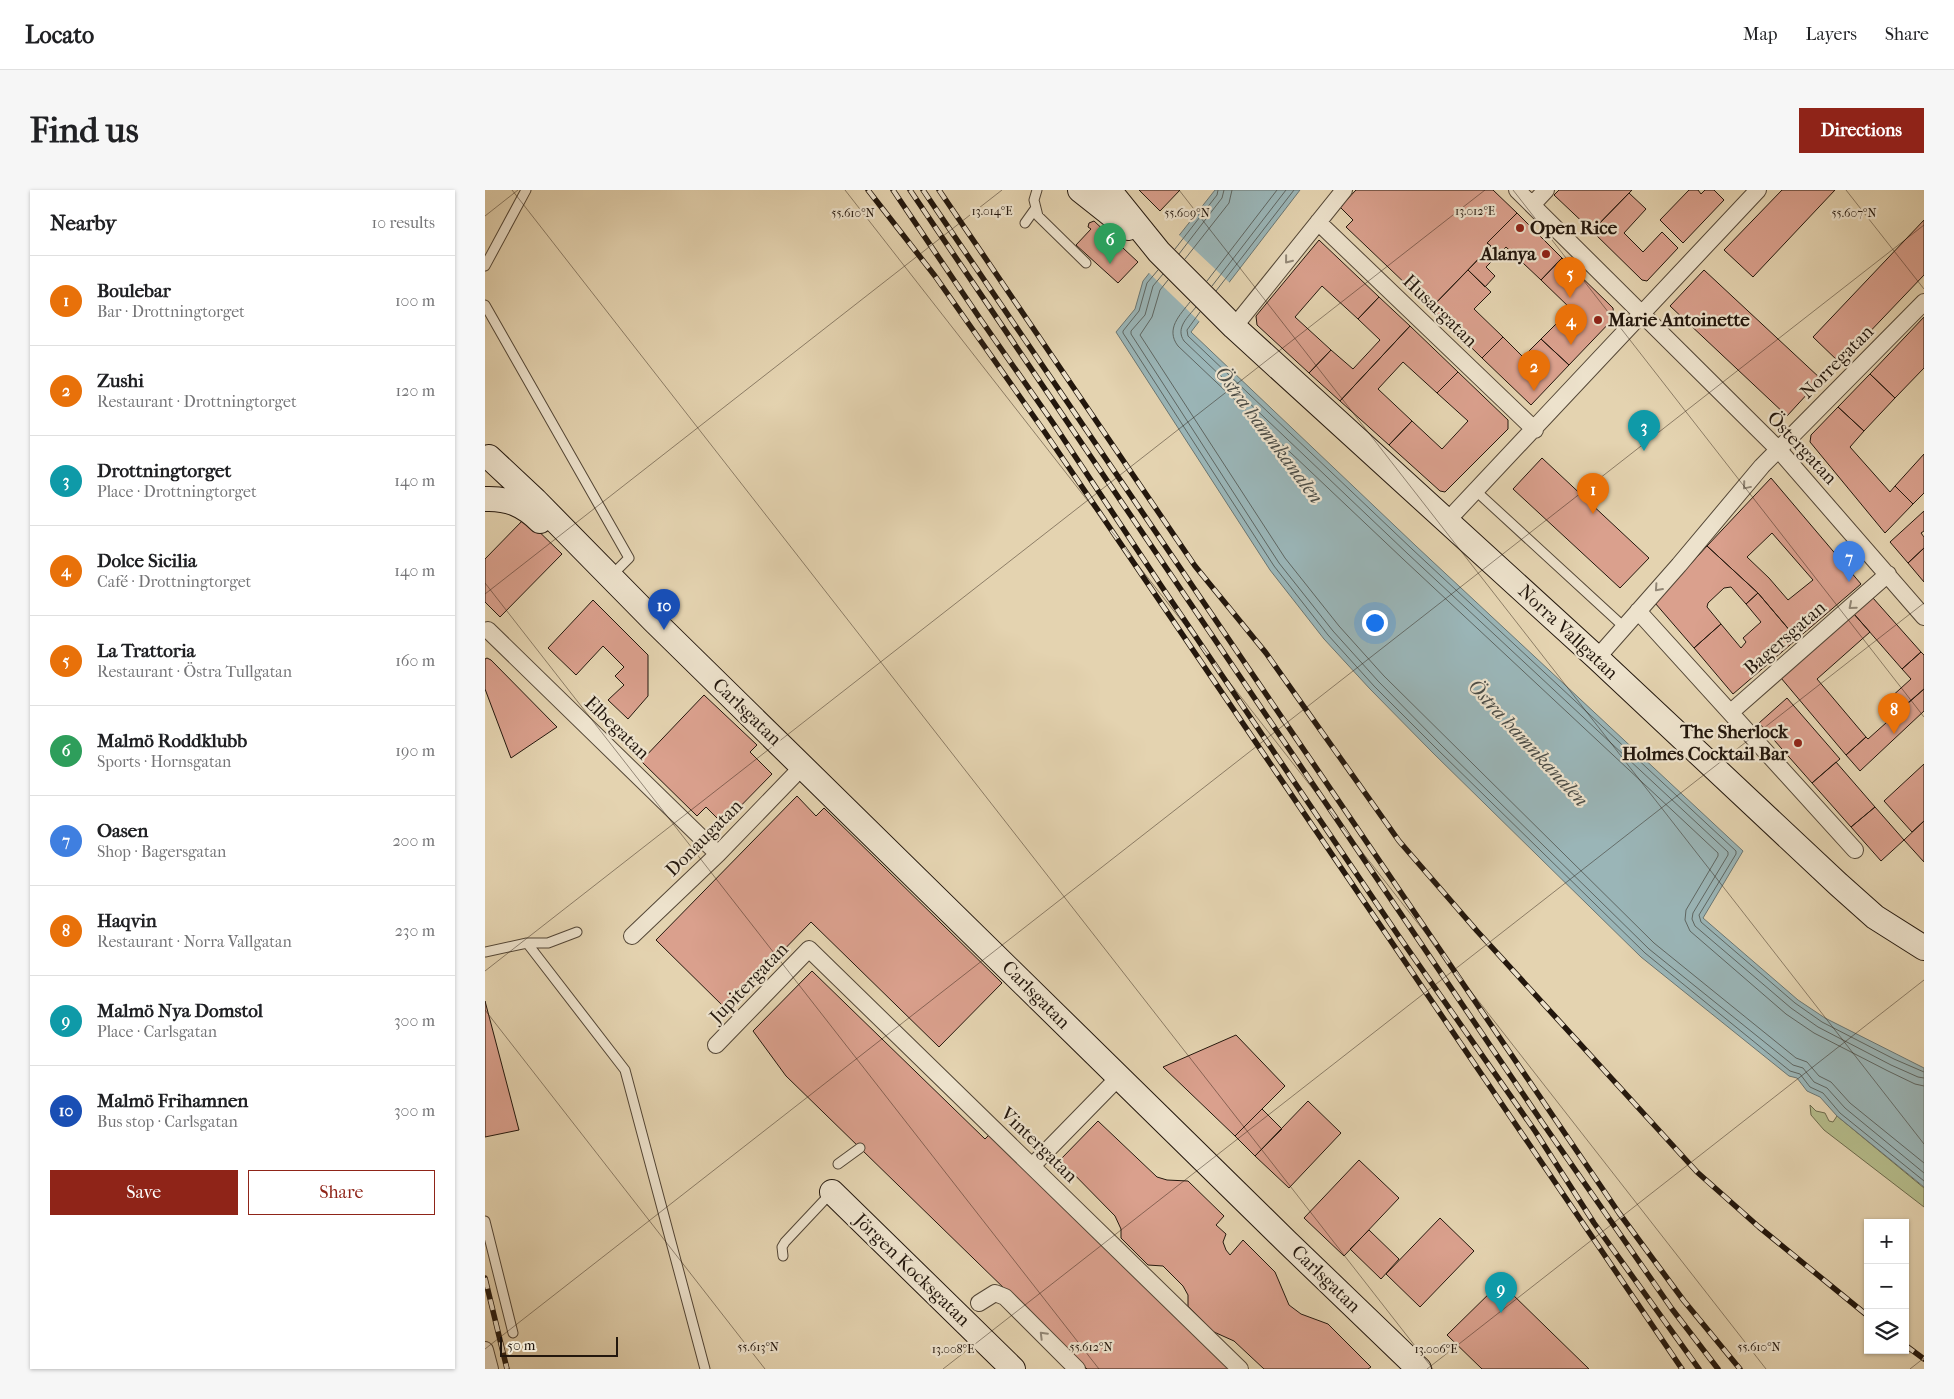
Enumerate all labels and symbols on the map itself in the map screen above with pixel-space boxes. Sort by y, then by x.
text: 13.014°E [971,204,1013,218]
text: 13.012°E [1455,204,1495,218]
text: 55.610°N [831,206,875,220]
text: 55.609°N [1164,206,1210,220]
text: 55.607°N [1831,206,1877,220]
place label: Open Rice [1530,217,1618,239]
marker: Open Rice [1514,222,1526,234]
pin: 6 [1094,223,1126,264]
place label: Alanya [1480,243,1537,265]
marker: Alanya [1540,248,1552,260]
one-way arrow [1285,254,1293,263]
pin: 5 [1554,257,1586,298]
street label: Husargatan [1398,270,1482,352]
pin: 4 [1555,304,1587,345]
place label: Marie Antoinette [1607,309,1750,331]
marker: Marie Antoinette [1592,314,1604,326]
street label: Norregatan [1796,321,1878,403]
pin: 2 [1518,350,1550,391]
water label: Östra hamnkanalen [1210,361,1329,508]
street label: Östergatan [1763,407,1841,489]
pin: 3 [1628,410,1660,451]
pin: 1 [1577,473,1609,514]
one-way arrow [1742,480,1751,489]
pin: 7 [1833,541,1865,582]
street label: Norra Vallgatan [1513,580,1623,684]
one-way arrow [1655,583,1664,592]
pin: 10 [648,589,680,630]
street label: Bagersgatan [1740,596,1830,680]
one-way arrow [1848,600,1857,609]
your location [1362,610,1388,636]
street label: Carlsgatan [708,674,786,750]
water label: Östra hamnkanalen [1463,674,1594,811]
street label: Elbegatan [580,692,654,764]
pin: 8 [1878,693,1910,734]
place label: The Sherlock Holmes Cocktail Bar [1622,721,1789,765]
marker: The Sherlock Holmes Cocktail Bar [1792,737,1804,749]
street label: Donaugatan [661,795,747,881]
street label: Jupitergatan [704,938,793,1029]
street label: Carlsgatan [997,956,1075,1034]
street label: Vintergatan [995,1102,1082,1187]
street label: Jörgen Kocksgatan [848,1208,975,1331]
street label: Carlsgatan [1287,1241,1365,1317]
pin: 9 [1485,1272,1517,1313]
one-way arrow [1039,1332,1048,1341]
scale bar [500,1334,617,1357]
text: 55.613°N [737,1340,779,1354]
text: 55.612°N [1070,1340,1113,1354]
text: 55.610°N [1737,1340,1781,1354]
text: 13.008°E [932,1342,974,1356]
text: 13.006°E [1415,1342,1457,1356]

